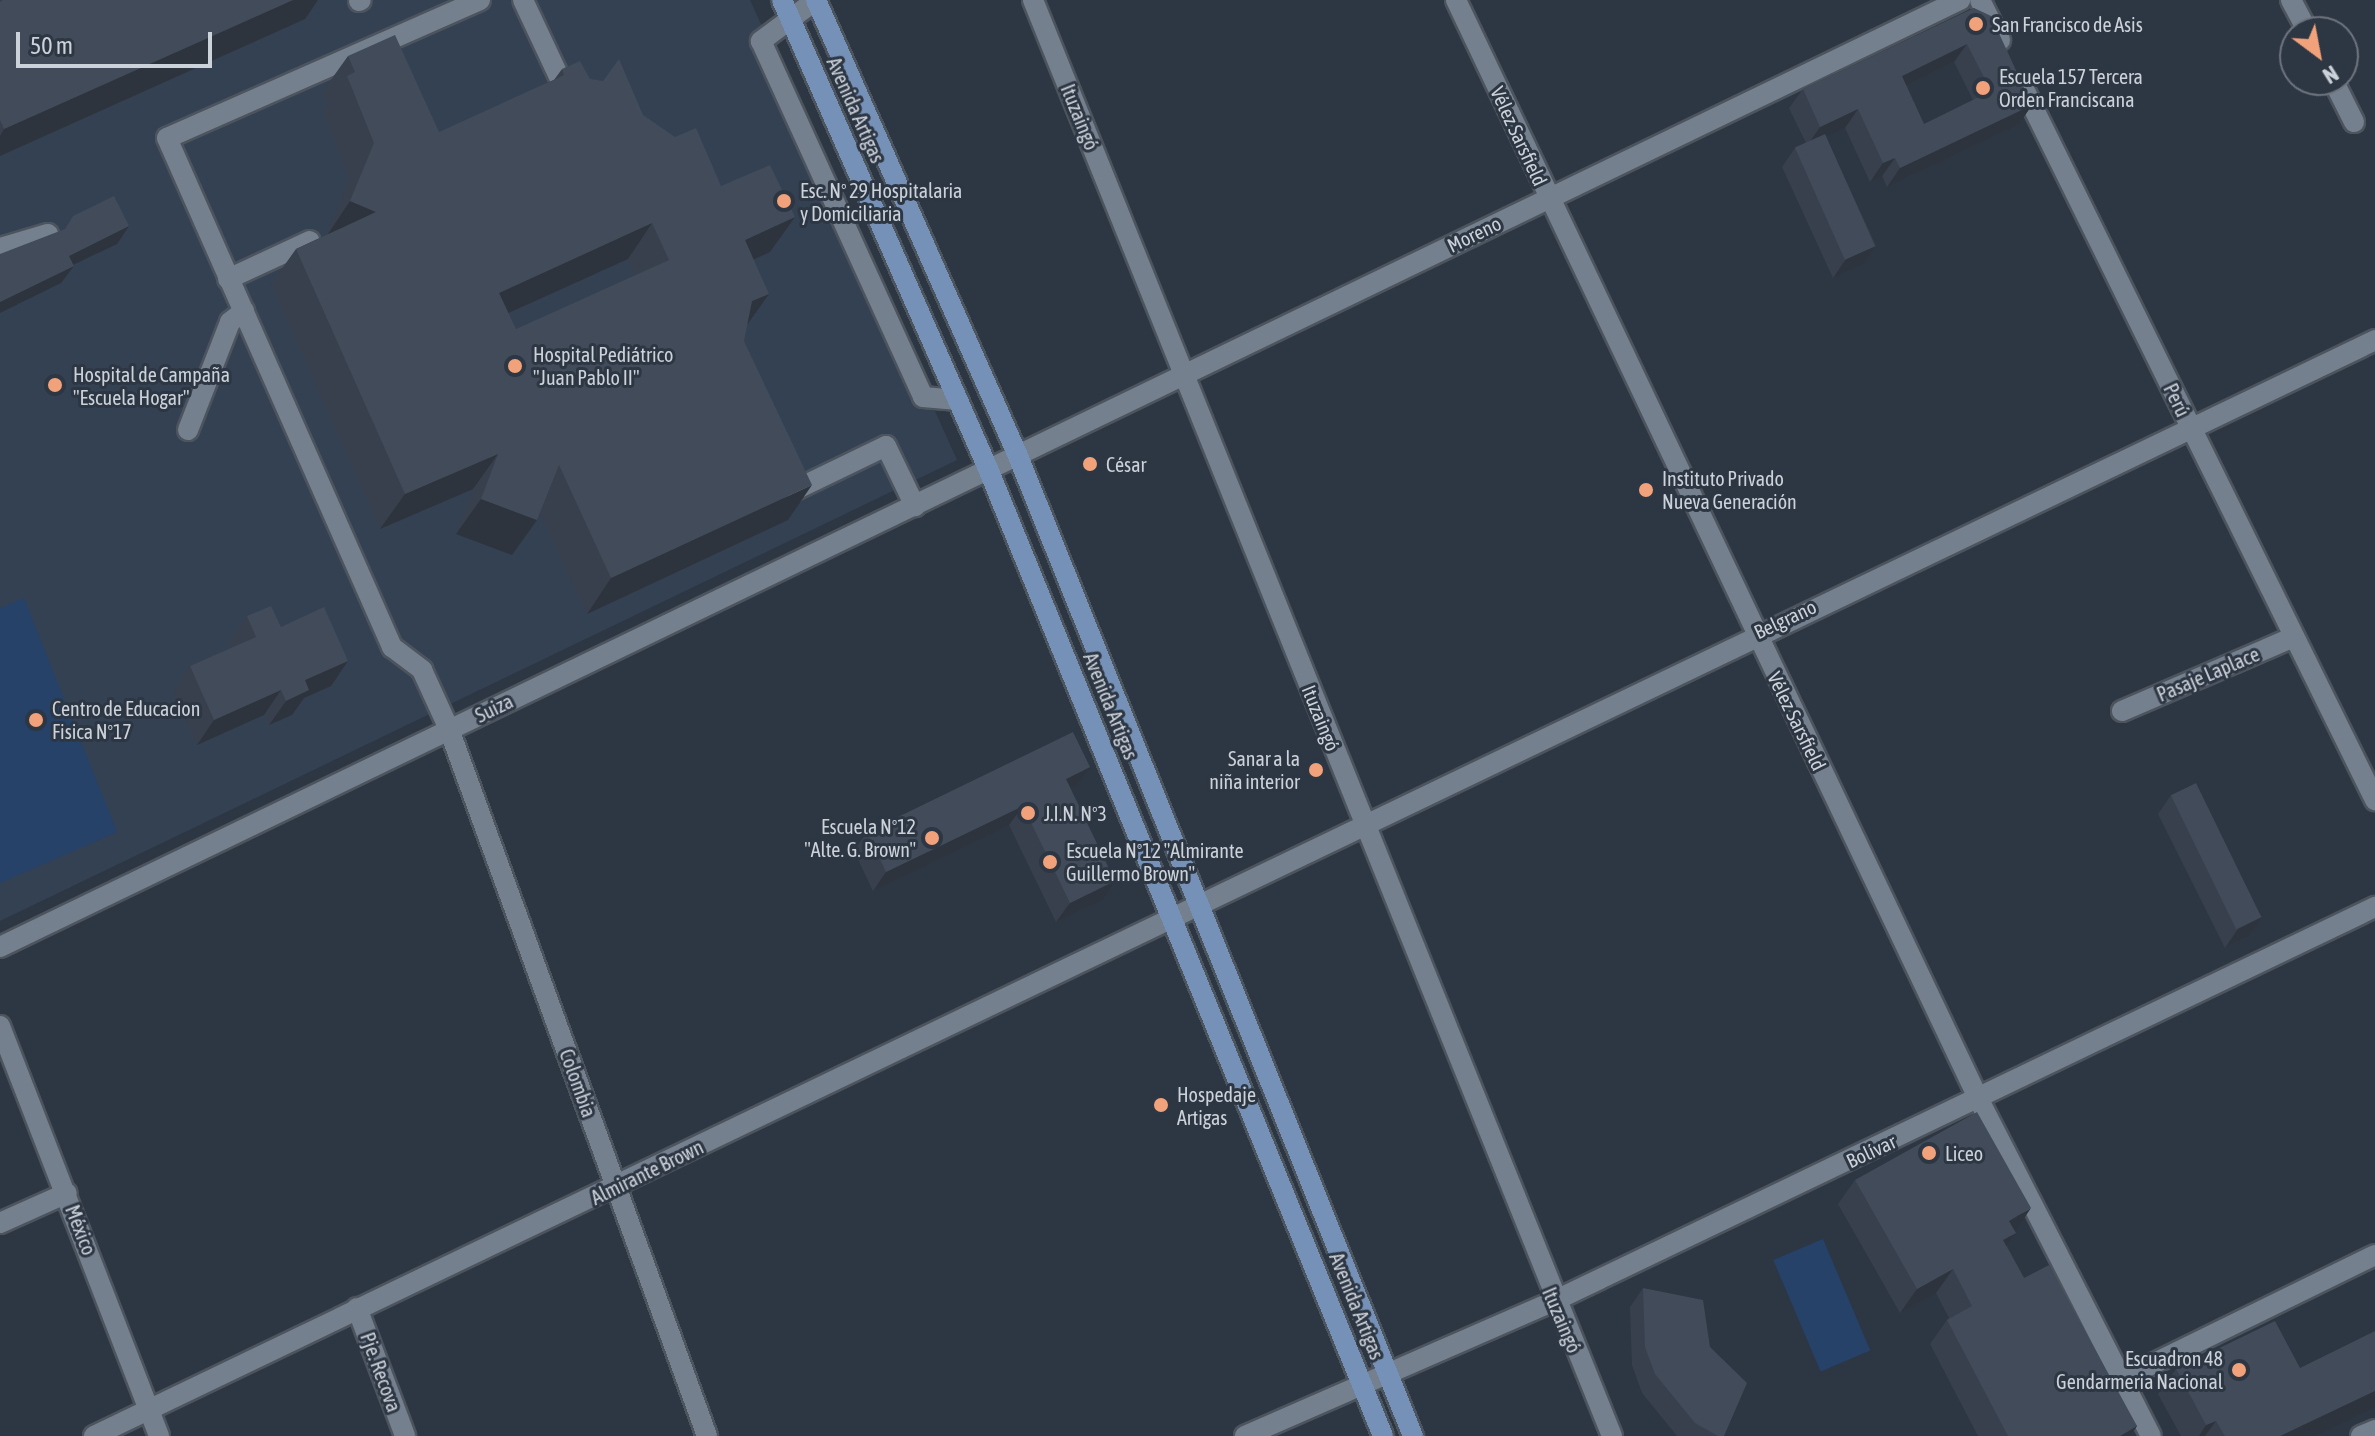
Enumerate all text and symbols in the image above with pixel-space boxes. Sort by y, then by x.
place label: San Francisco de Asis [1992,12,2143,36]
marker: San Francisco de Asis [1967,15,1985,33]
scale bar [20,16,216,66]
north arrow [2279,16,2359,96]
text: 50 m [30,32,73,59]
street label: Avenida Artigas [822,53,890,167]
text: N [2318,60,2343,89]
place label: Escuela 157 Tercera Orden Franciscana [1999,64,2143,111]
marker: Escuela 157 Tercera Orden Franciscana [1974,79,1992,97]
street label: Ituzaingó [1056,81,1104,153]
street label: Vélez Sarsfield [1486,83,1552,189]
place label: Esc. Nº 29 Hospitalaria y Domiciliaria [800,178,962,225]
marker: Esc. Nº 29 Hospitalaria y Domiciliaria [775,192,793,210]
street label: Moreno [1443,211,1505,257]
place label: Hospital Pediátrico "Juan Pablo II" [533,342,673,389]
marker: Hospital Pediátrico "Juan Pablo II" [504,355,526,377]
place label: Hospital de Campaña "Escuela Hogar" [73,362,230,409]
marker: Hospital de Campaña "Escuela Hogar" [44,374,66,396]
street label: Perú [2159,379,2195,421]
place label: César [1106,452,1146,476]
marker: César [1081,455,1099,473]
place label: Instituto Privado Nueva Generación [1662,466,1797,513]
marker: Instituto Privado Nueva Generación [1637,481,1655,499]
street label: Belgrano [1750,594,1820,644]
street label: Pasaje Laplace [2153,642,2263,706]
street label: Avenida Artigas [1079,649,1143,763]
street label: Vélez Sarsfield [1763,668,1831,774]
street label: Ituzaingó [1297,682,1345,754]
street label: Suiza [471,689,517,727]
place label: Centro de Educacion Fisica Nº17 [52,696,200,743]
marker: Centro de Educacion Fisica Nº17 [27,711,45,729]
place label: Sanar a la niña interior [1209,746,1300,793]
marker: Sanar a la niña interior [1307,761,1325,779]
place label: J.I.N. Nº3 [1044,801,1107,825]
marker: J.I.N. Nº3 [1019,804,1037,822]
place label: Escuela Nº12 "Alte. G. Brown" [804,814,916,861]
marker: Escuela Nº12 "Alte. G. Brown" [923,829,941,847]
place label: Escuela Nº12 "Almirante Guillermo Brown" [1066,838,1244,885]
marker: Escuela Nº12 "Almirante Guillermo Brown" [1041,853,1059,871]
street label: Colombia [555,1046,601,1120]
place label: Hospedaje Artigas [1177,1082,1256,1129]
marker: Hospedaje Artigas [1152,1096,1170,1114]
street label: Bolívar [1842,1129,1900,1173]
street label: Almirante Brown [587,1134,707,1210]
place label: Liceo [1945,1141,1983,1165]
marker: Liceo [1920,1144,1938,1162]
street label: México [61,1202,101,1258]
street label: Avenida Artigas [1325,1249,1389,1363]
street label: Ituzaingó [1537,1284,1587,1356]
street label: Pje. Recova [356,1329,406,1415]
place label: Escuadron 48 Gendarmeria Nacional [2056,1346,2223,1393]
marker: Escuadron 48 Gendarmeria Nacional [2230,1361,2248,1379]

